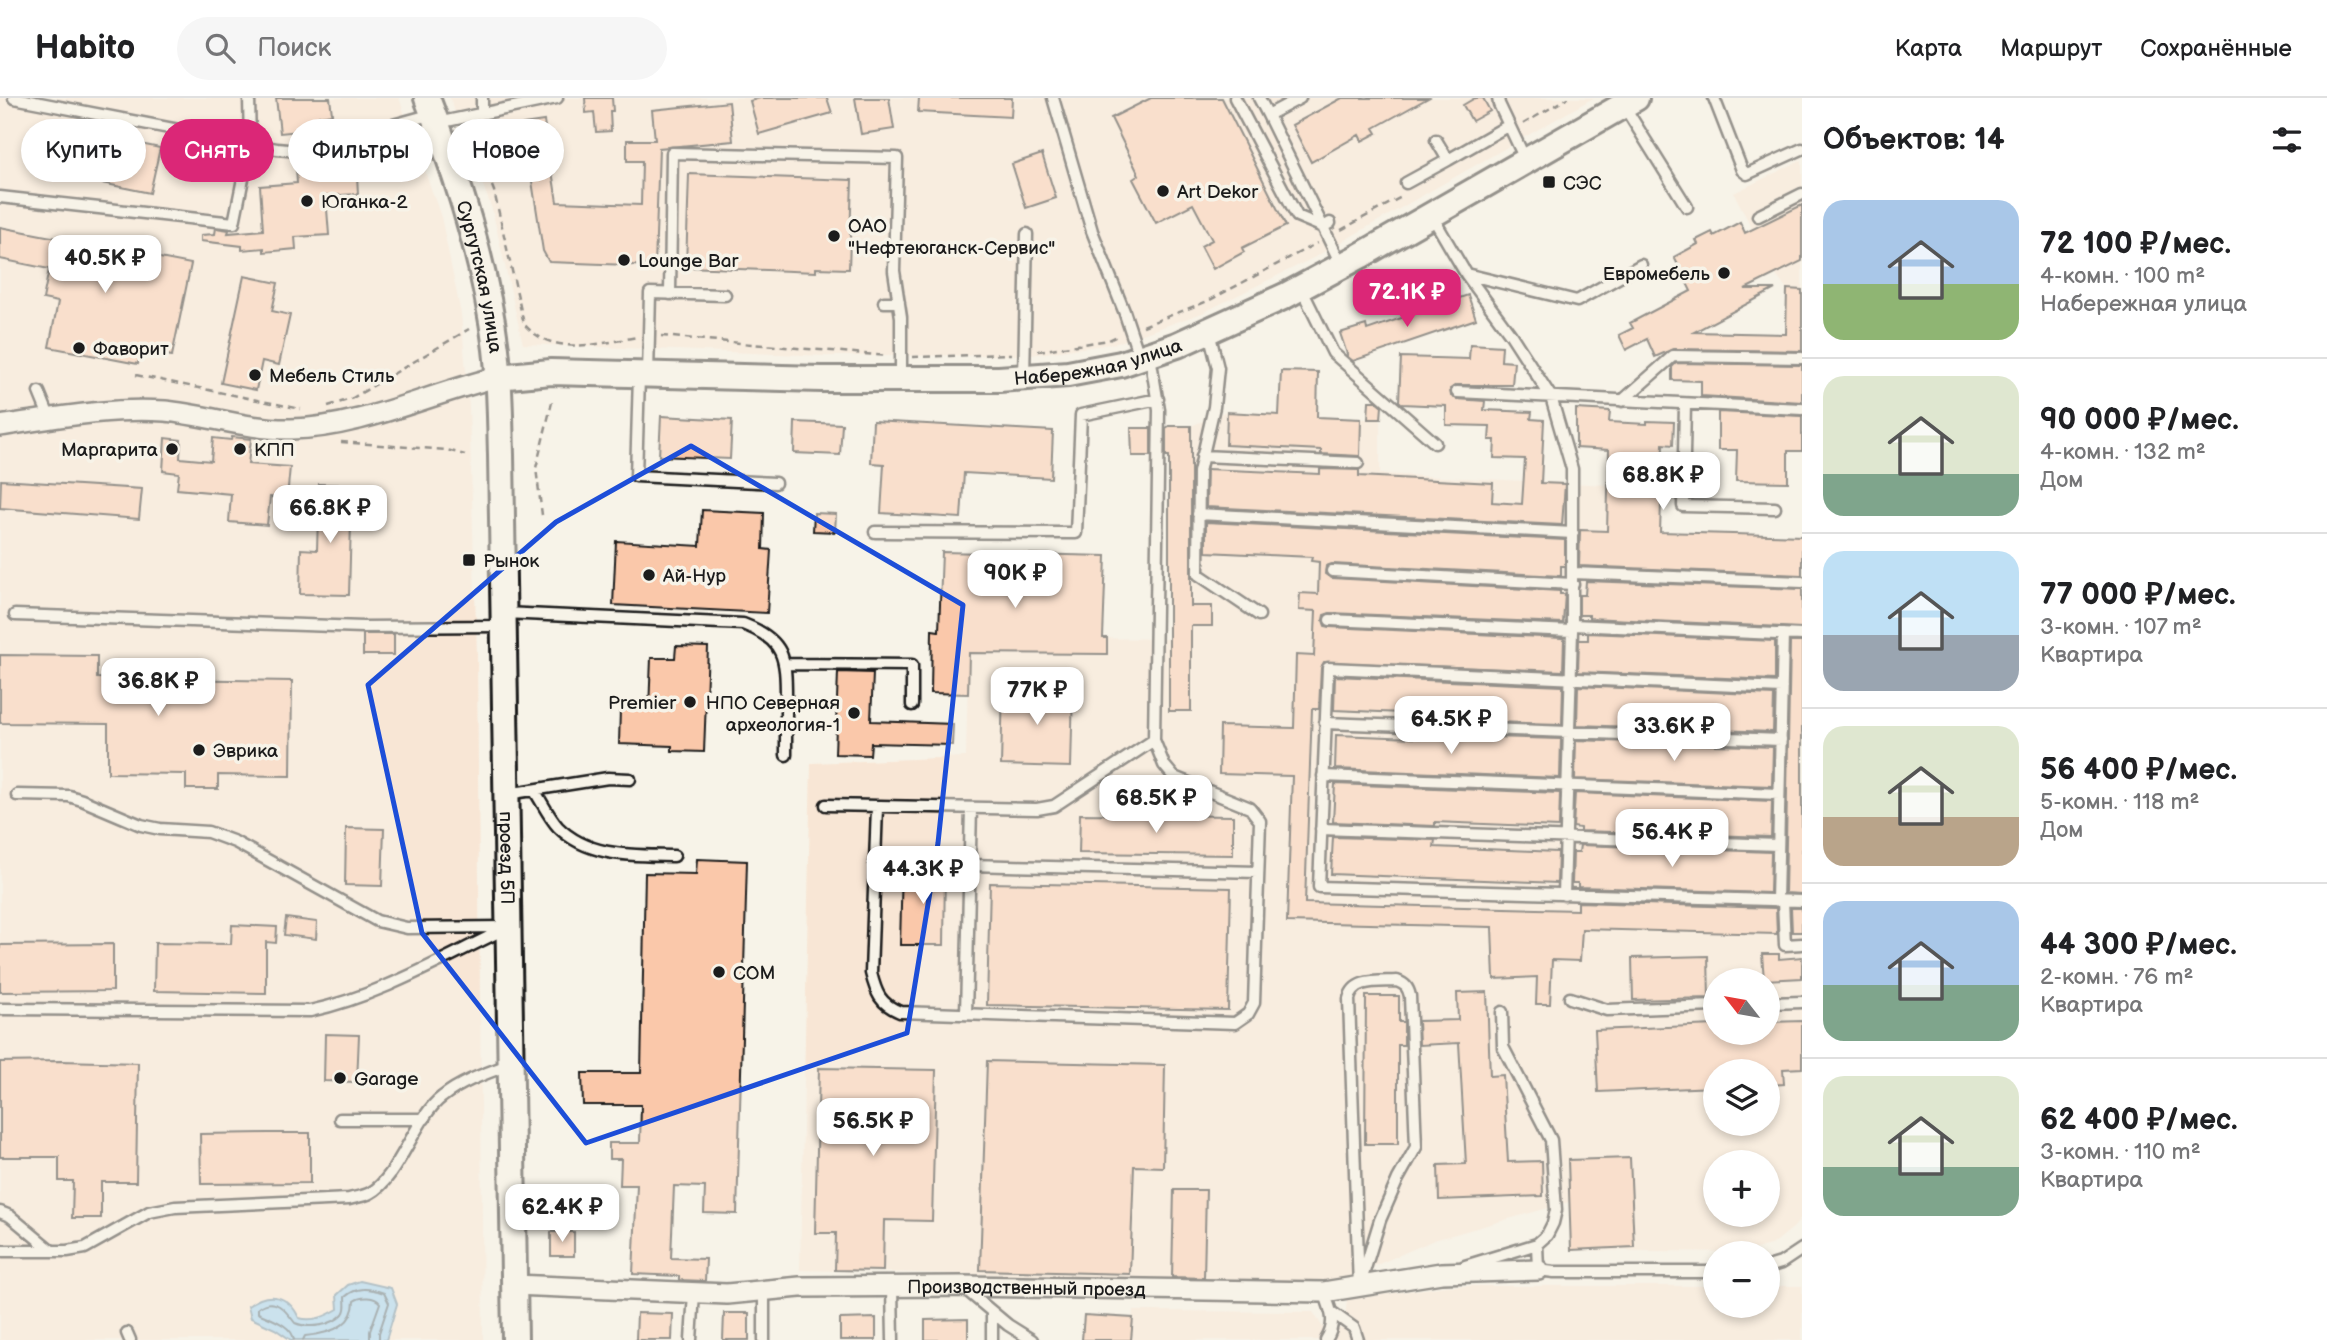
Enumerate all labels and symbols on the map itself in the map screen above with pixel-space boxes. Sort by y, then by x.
place label: СЭС [1563,172,1602,195]
marker: СЭС [1541,174,1557,190]
place label: Art Dekor [1177,181,1259,204]
marker: Art Dekor [1155,183,1171,199]
place label: Юганка-2 [321,191,409,214]
marker: Юганка-2 [299,193,315,209]
street label: Сургутская улица [451,198,506,355]
place label: ОАО "Нефтеюганск-Сервис" [848,215,1055,260]
marker: ОАО "Нефтеюганск-Сервис" [826,228,842,244]
pin: 40.5K ₽ [40,236,170,295]
place label: Lounge Bar [638,250,739,273]
marker: Lounge Bar [616,252,632,268]
place label: Евромебель [1603,263,1711,286]
marker: Евромебель [1716,265,1732,281]
pin: 72.1K ₽ [1342,270,1472,329]
street label: Набережная улица [1013,334,1185,391]
place label: Фаворит [93,338,169,361]
marker: Фаворит [71,340,87,356]
place label: Мебель Стиль [269,365,395,388]
marker: Мебель Стиль [247,367,263,383]
place label: Маргарита [61,439,158,462]
place label: КПП [254,439,295,462]
marker: Маргарита [164,441,180,457]
marker: КПП [232,441,248,457]
pin: 68.8K ₽ [1598,452,1728,512]
pin: 66.8K ₽ [265,486,395,545]
place label: Рынок [483,550,539,573]
pin: 90K ₽ [966,550,1064,610]
marker: Рынок [461,552,477,568]
place label: Ай-Нур [662,565,726,588]
marker: Ай-Нур [641,567,657,583]
pin: 36.8K ₽ [93,658,223,718]
pin: 77K ₽ [988,668,1086,727]
place label: Premier [608,692,677,715]
place label: НПО Северная археология-1 [706,692,840,737]
marker: Premier [682,694,698,710]
pin: 64.5K ₽ [1386,696,1516,756]
pin: 33.6K ₽ [1609,704,1739,763]
marker: НПО Северная археология-1 [846,705,862,721]
place label: Эврика [213,740,278,763]
marker: Эврика [191,742,207,758]
pin: 68.5K ₽ [1091,776,1221,835]
pin: 56.4K ₽ [1607,810,1737,869]
street label: проезд 5П [494,811,518,905]
pin: 44.3K ₽ [858,846,988,906]
place label: СОМ [733,962,775,985]
marker: СОМ [711,964,727,980]
north arrow [1703,968,1780,1045]
place label: Garage [354,1068,419,1091]
marker: Garage [332,1070,348,1086]
pin: 56.5K ₽ [808,1098,938,1158]
pin: 62.4K ₽ [497,1184,627,1244]
street label: Производственный проезд [907,1276,1146,1302]

